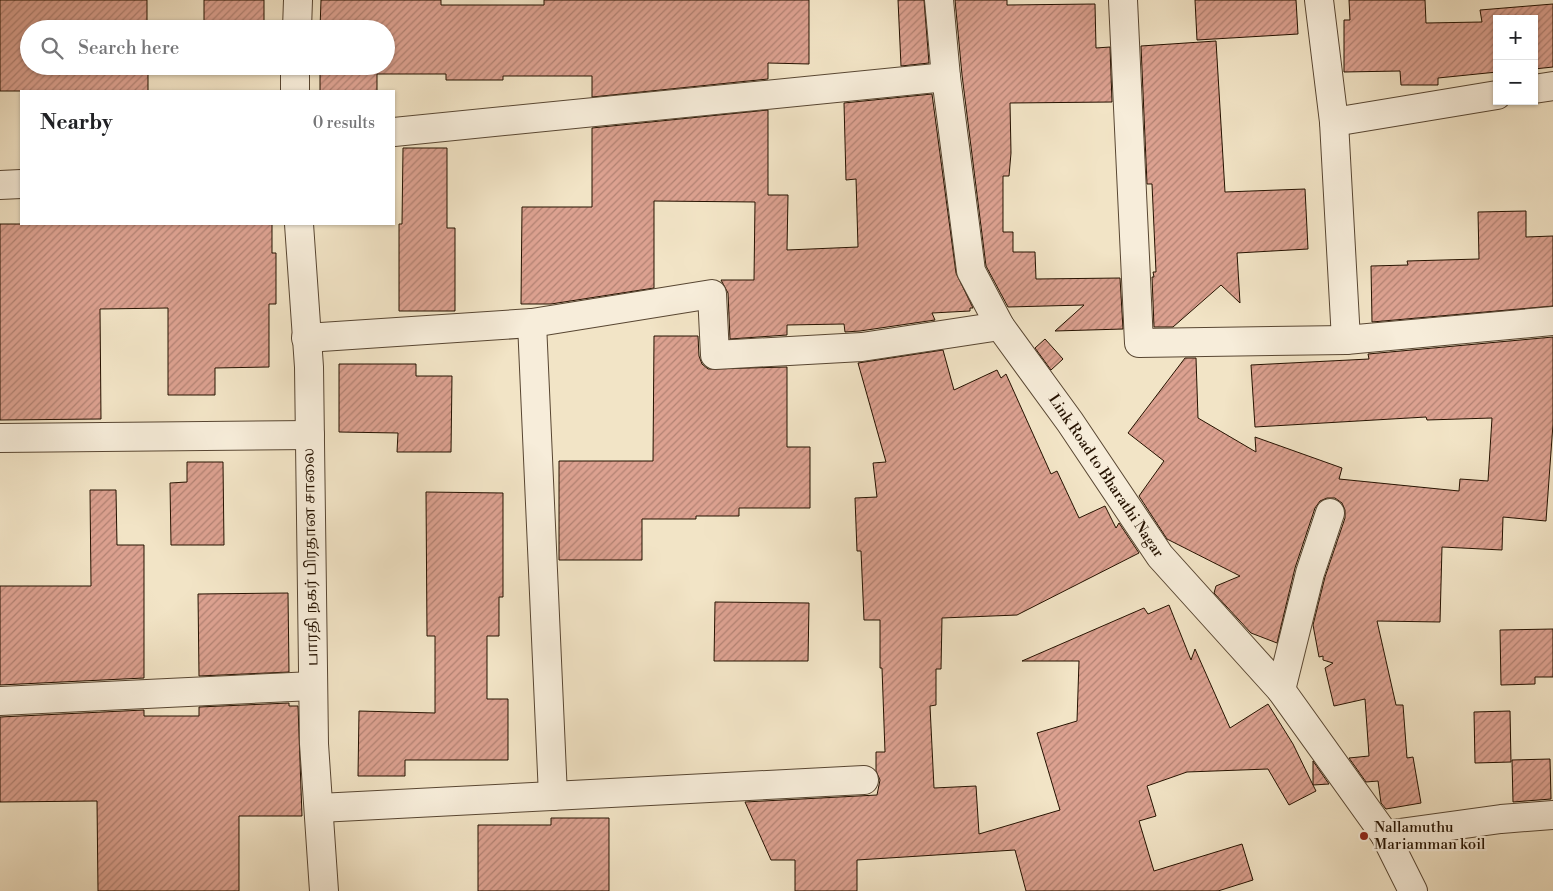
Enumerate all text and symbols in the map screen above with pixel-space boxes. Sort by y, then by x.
map controls [1493,15,1538,105]
button: + [1493,15,1538,60]
search box [20,20,395,75]
icon: search [38,34,66,62]
text: Search here [78,36,179,60]
button: − [1493,60,1538,105]
text: Nearby [40,110,113,136]
text: 0 results [313,113,375,133]
street label: Link Road to Bharathi Nagar [1044,391,1168,562]
street label: பாரதி நகர் பிரதான சாலை [300,448,322,666]
place label: Nallamuthu Mariamman koil [1374,818,1486,854]
marker: Nallamuthu Mariamman koil [1358,830,1370,842]

